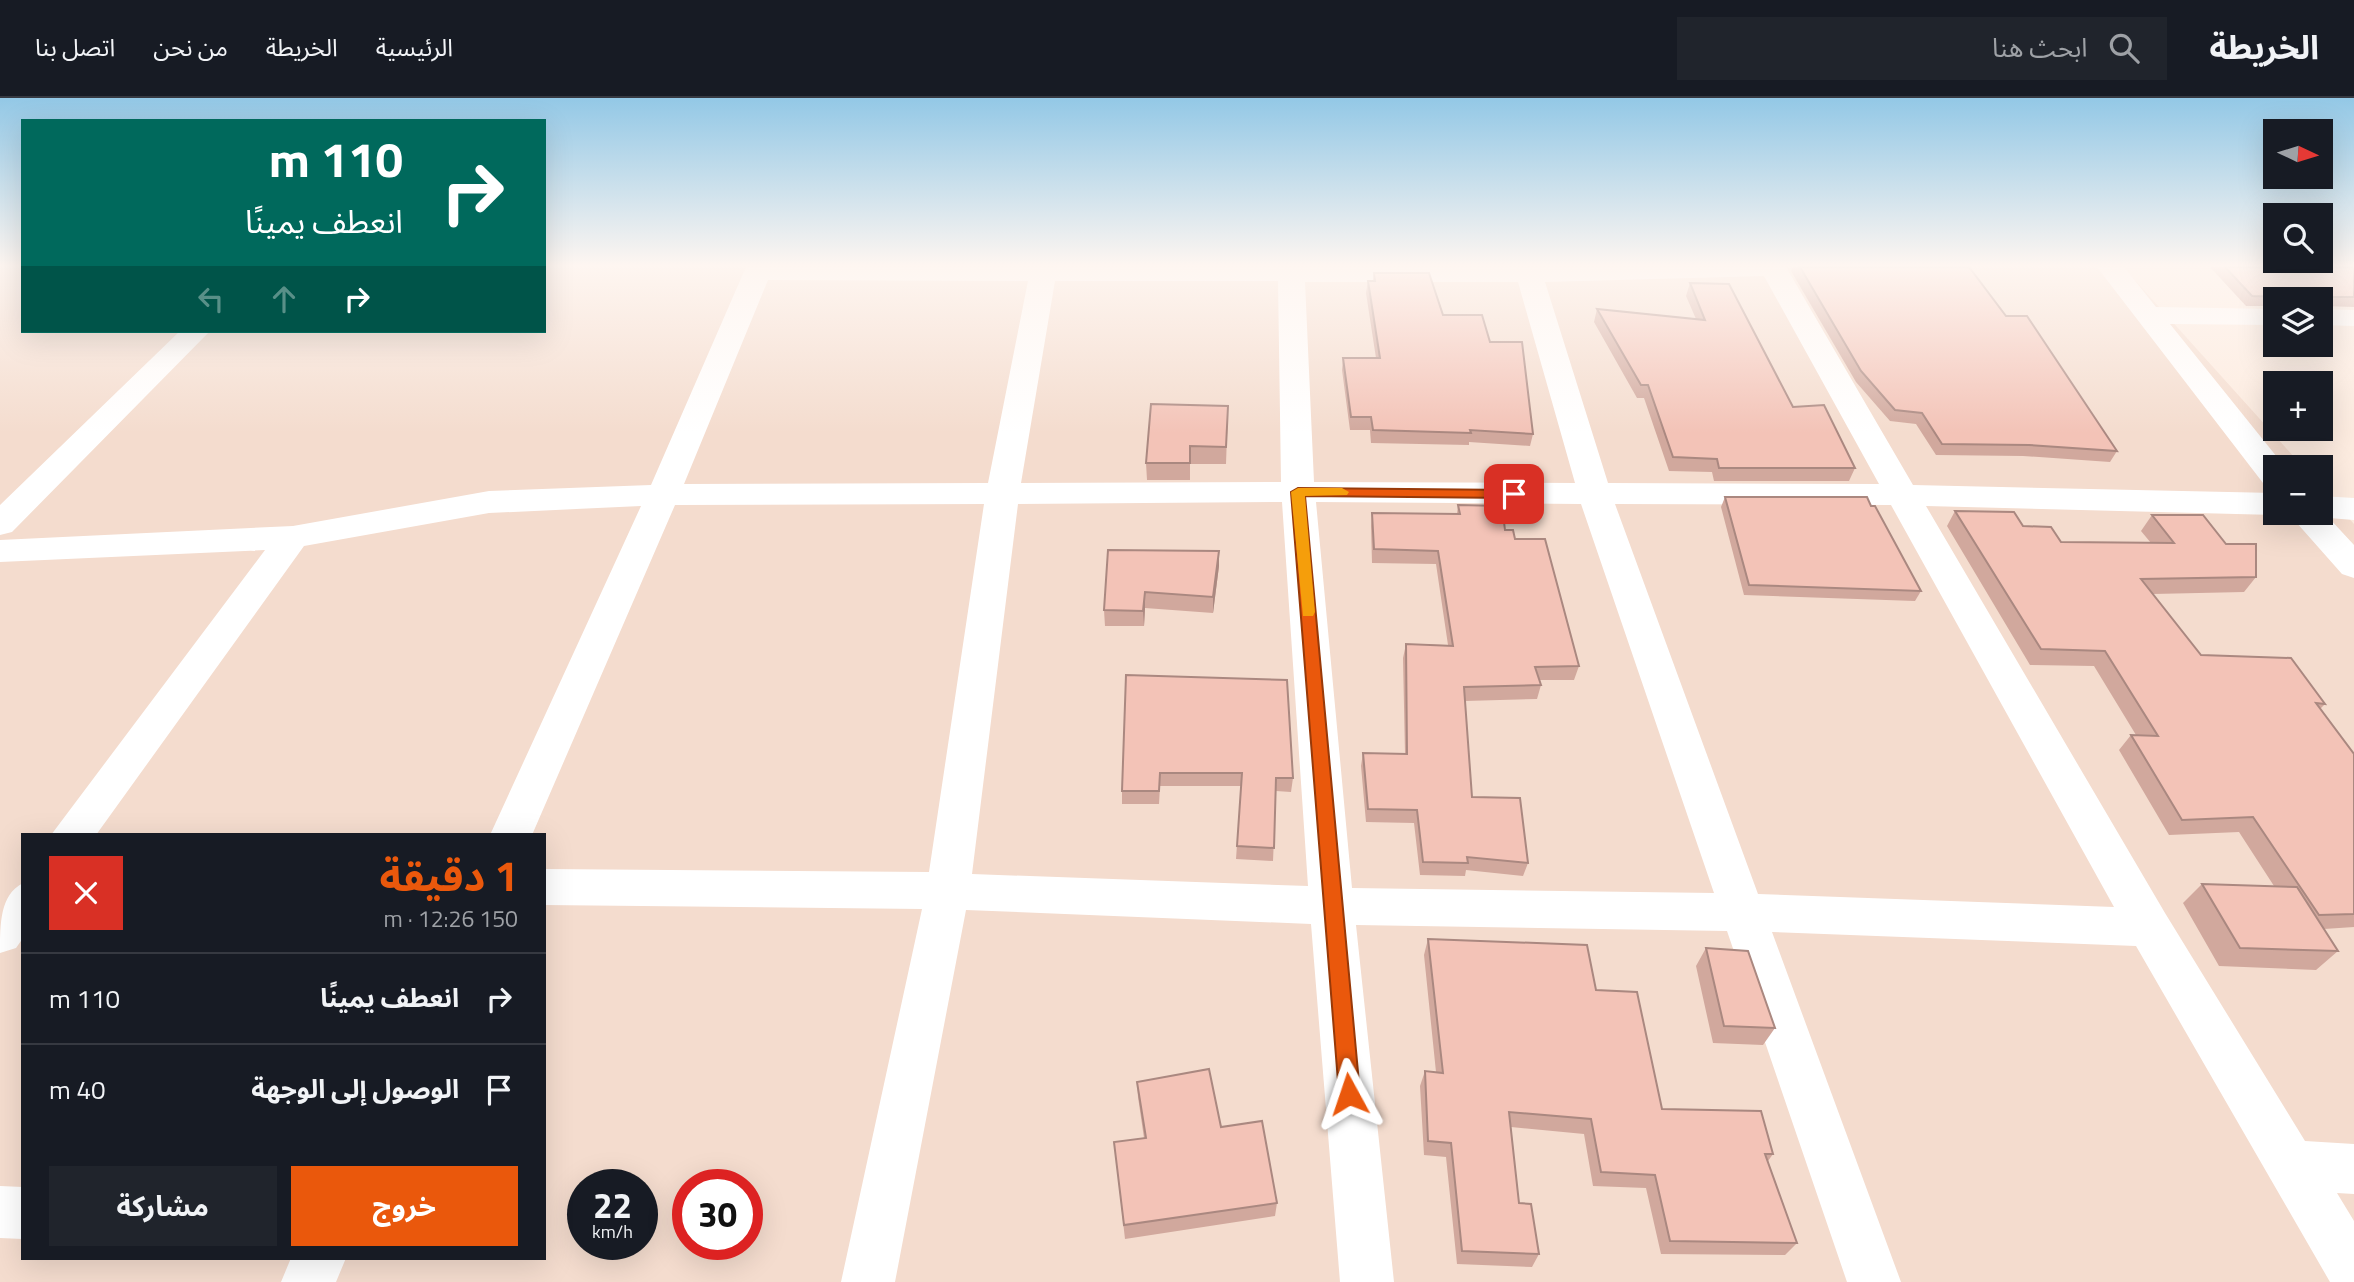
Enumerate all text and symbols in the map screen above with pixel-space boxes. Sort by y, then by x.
search box [1677,17,2167,80]
text: الخريطة [2209,22,2319,72]
text: ابحث هنا [1992,28,2087,67]
text: اتصل بنا [35,29,115,65]
text: من نحن [153,29,228,65]
text: الخريطة [266,29,338,65]
text: الرئيسية [376,29,453,65]
icon: search [2105,29,2143,67]
north arrow [2263,119,2333,189]
map controls [2263,119,2333,525]
text: 110 m [269,121,403,196]
icon: right [427,147,518,238]
text: انعطف يمينًا [245,197,403,245]
button: search [2263,203,2333,273]
icon: left [192,280,230,318]
icon: ahead [265,280,303,318]
icon: right [338,280,376,318]
button: layers [2263,287,2333,357]
button: + [2263,371,2333,441]
button: − [2263,455,2333,525]
pin [1484,464,1544,524]
icon: arrive [1495,475,1533,513]
text: 1 دقيقة [380,843,518,907]
button: close [49,856,123,930]
text: 150 m · 12:26 [383,901,518,936]
text: انعطف يمينًا [320,978,459,1017]
text: 110 m [49,979,120,1018]
icon: right [480,980,518,1018]
position arrow [1312,1057,1386,1131]
text: الوصول إلى الوجهة [251,1069,459,1108]
text: 40 m [49,1070,106,1109]
icon: arrive [480,1071,518,1109]
button: مشاركة [49,1166,277,1246]
button: خروج [291,1166,518,1246]
speed limit sign: 30 [672,1169,763,1260]
text: 22 [593,1178,632,1232]
text: km/h [592,1218,633,1245]

